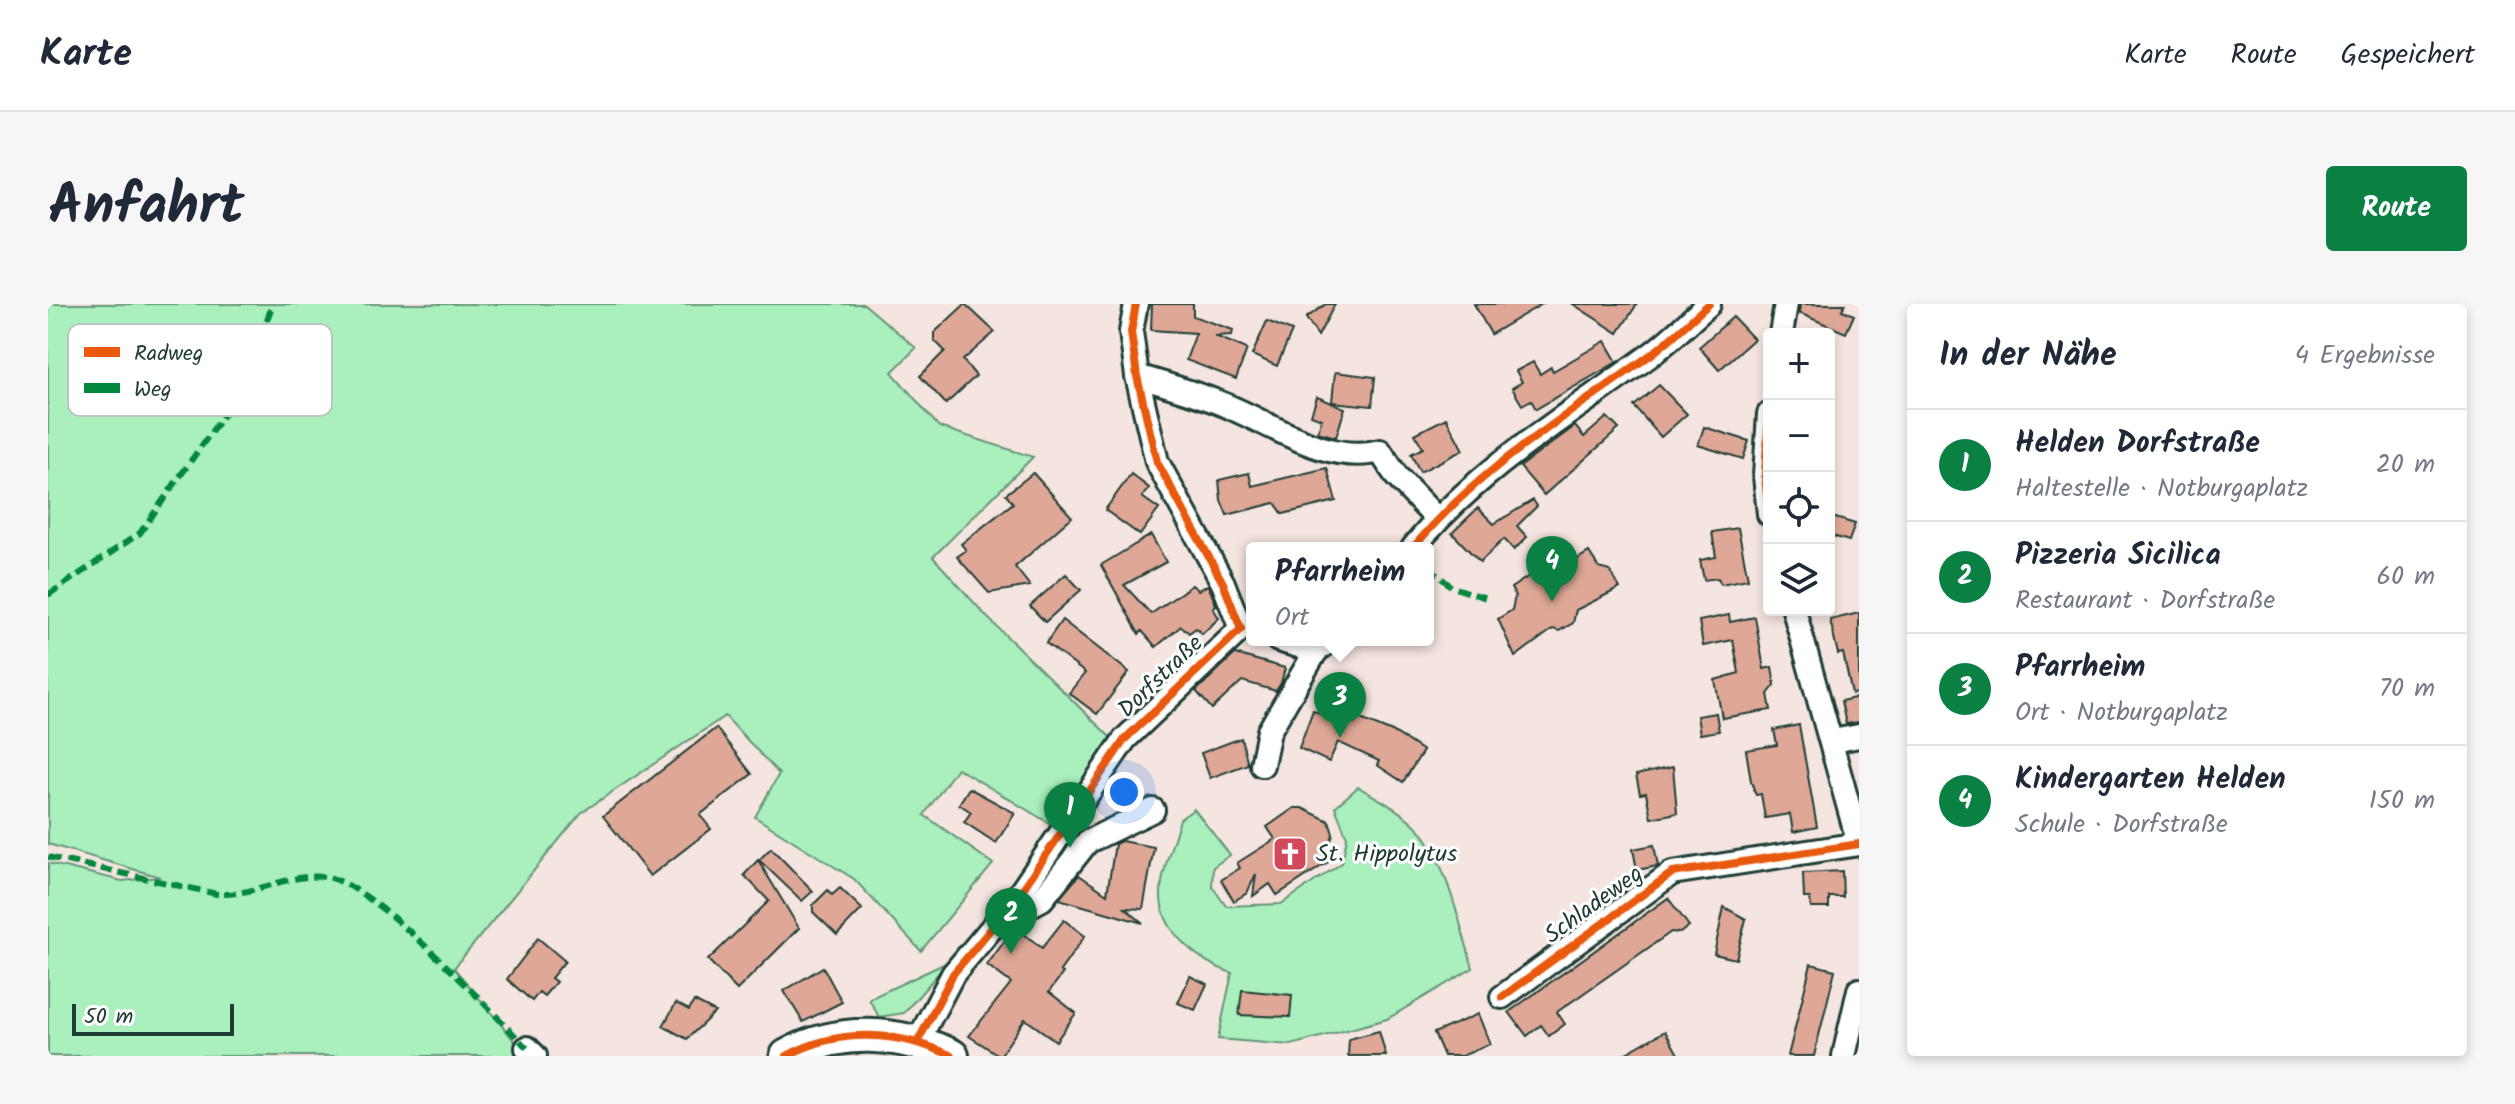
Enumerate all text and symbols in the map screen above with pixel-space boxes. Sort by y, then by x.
text: Karte [40,25,132,85]
text: Karte [2124,33,2187,78]
text: Route [2231,33,2297,78]
text: Gespeichert [2341,33,2475,78]
text: Anfahrt [48,163,244,253]
button: Route [2326,166,2467,251]
legend [68,324,332,416]
map controls [1763,328,1835,616]
button: + [1763,328,1835,400]
text: In der Nähe [1939,329,2117,383]
text: 4 Ergebnisse [2295,335,2435,377]
text: Radweg [134,337,203,372]
text: Weg [134,373,172,408]
button: − [1763,400,1835,472]
text: Helden Dorfstraße [2015,420,2260,468]
text: 1 [1961,444,1969,486]
text: 20 m [2376,444,2435,486]
text: Haltestelle · Notburgaplatz [2015,468,2308,510]
button: locate [1763,472,1835,544]
text: Pizzeria Sicilica [2015,532,2221,580]
pin: 4 [1526,536,1578,602]
popup [1246,542,1434,646]
button: layers [1763,544,1835,616]
text: Pfarrheim [1275,549,1405,597]
text: 2 [1957,556,1973,598]
text: 60 m [2376,556,2435,598]
text: Restaurant · Dorfstraße [2015,580,2275,622]
text: Ort [1275,597,1309,639]
street label: Dorfstraße [1109,626,1213,728]
text: Pfarrheim [2015,644,2145,692]
text: 3 [1958,668,1972,710]
text: 70 m [2379,668,2435,710]
pin: 3 [1314,672,1366,738]
text: Ort · Notburgaplatz [2015,692,2228,734]
text: Kindergarten Helden [2015,756,2286,804]
your location [1104,772,1144,812]
text: 4 [1958,780,1972,822]
text: 150 m [2369,780,2435,822]
pin: 1 [1044,782,1096,848]
text: Schule · Dorfstraße [2015,804,2228,846]
church icon: St. Hippolytus [1271,835,1309,873]
place label: St. Hippolytus [1316,835,1457,874]
street label: Schladeweg [1536,856,1652,954]
pin: 2 [985,888,1037,954]
scale bar [72,1000,234,1036]
text: 50 m [84,1000,133,1035]

